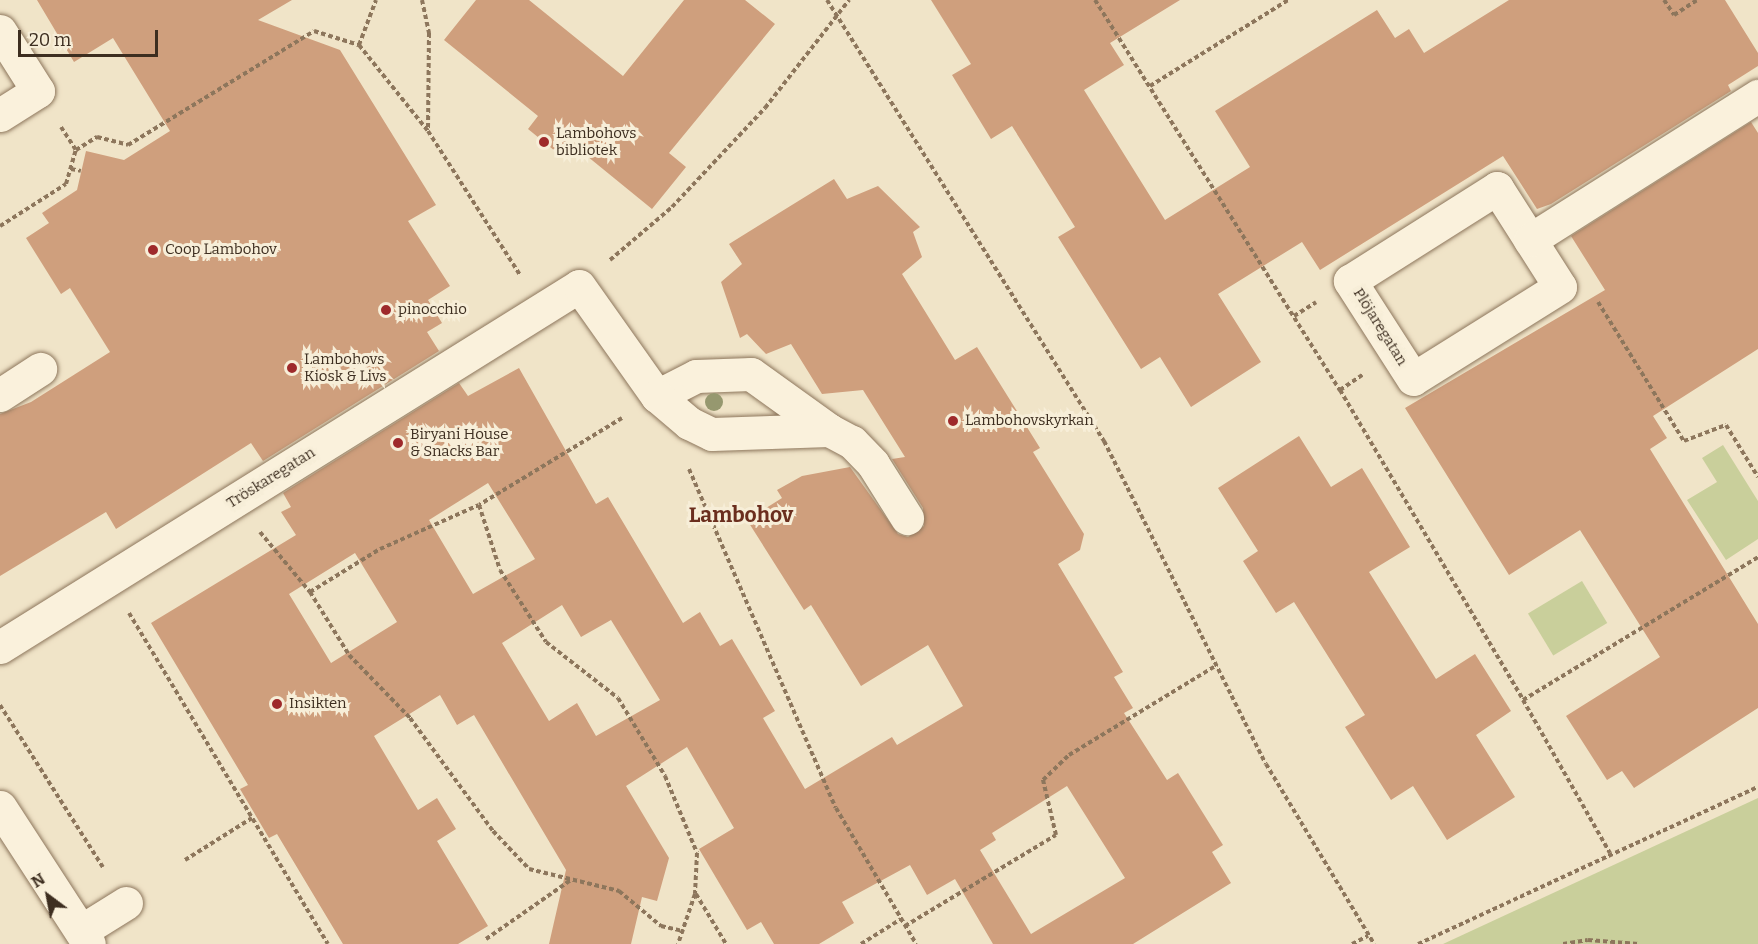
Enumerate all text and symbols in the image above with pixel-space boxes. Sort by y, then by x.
scale bar [21,18,160,56]
text: 20 m [29,29,71,51]
place label: Lambohovs bibliotek [556,124,636,159]
marker: Lambohovs bibliotek [537,135,551,149]
place label: Coop Lambohov [165,241,277,259]
marker: Coop Lambohov [146,243,160,257]
street label: Plöjaregatan [1349,285,1411,369]
place label: pinocchio [398,301,467,319]
marker: pinocchio [379,303,393,317]
place label: Lambohovs Kiosk & Livs [304,350,386,385]
marker: Lambohovs Kiosk & Livs [285,361,299,375]
place label: Lambohovskyrkan [965,412,1094,430]
marker: Lambohovskyrkan [946,414,960,428]
place label: Biryani House & Snacks Bar [410,425,508,460]
marker: Biryani House & Snacks Bar [391,436,405,450]
street label: Tröskaregatan [224,444,318,512]
district label: Lambohov [689,502,793,528]
place label: Insikten [289,695,347,713]
marker: Insikten [270,697,284,711]
north arrow [18,866,78,926]
text: N [28,869,48,892]

